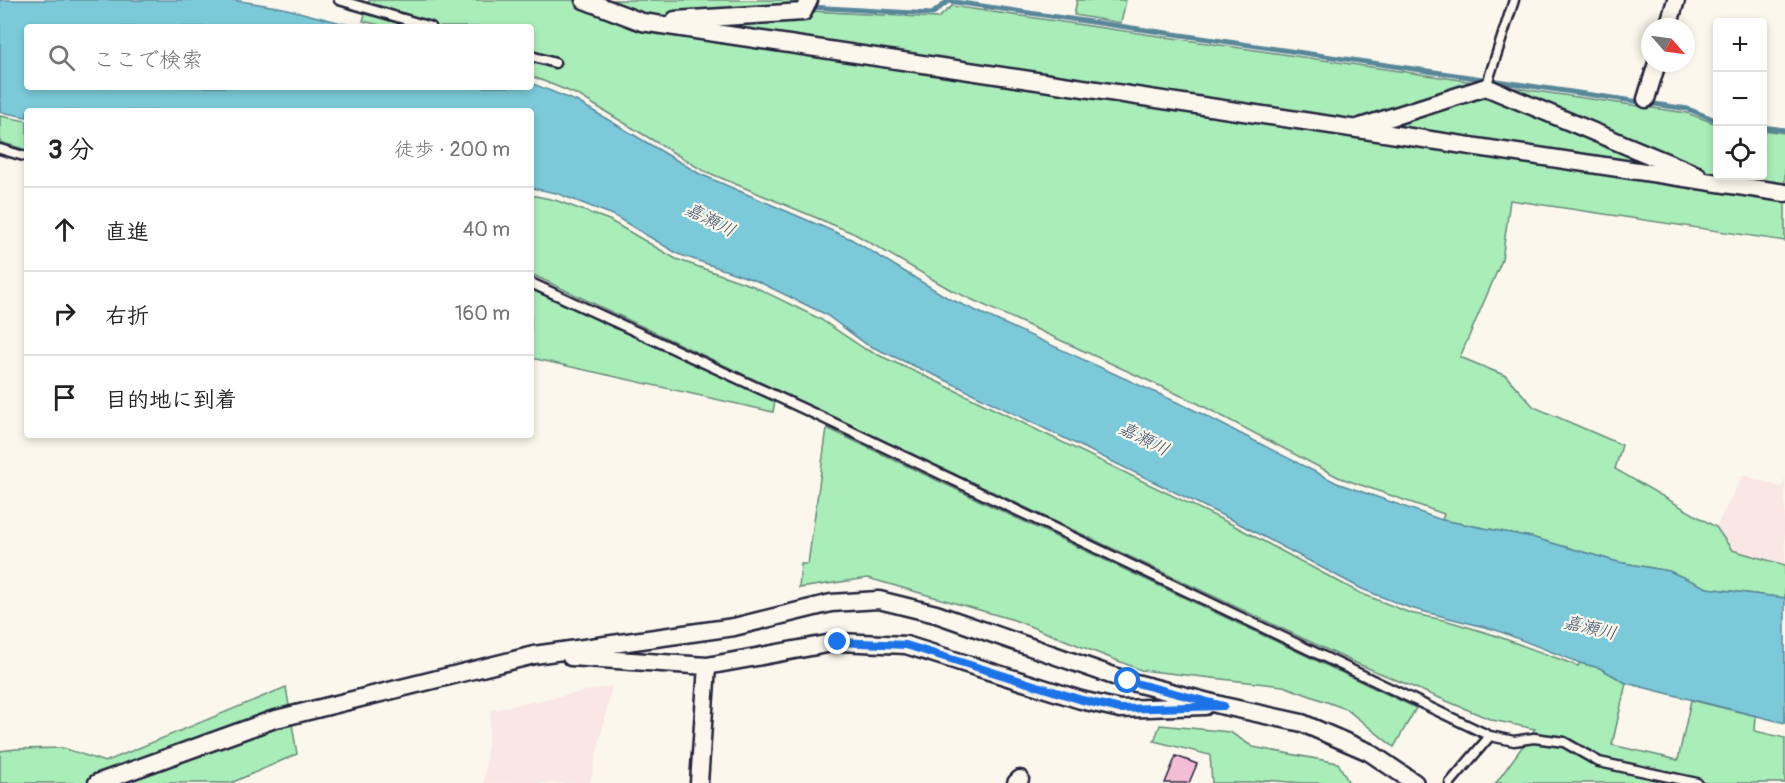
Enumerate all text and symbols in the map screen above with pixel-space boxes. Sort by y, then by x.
north arrow [1641,18,1695,72]
map controls [1713,18,1767,180]
button: + [1713,18,1767,72]
search box [24,24,534,90]
icon: search [45,41,78,74]
text: ここで検索 [93,46,203,74]
button: − [1713,72,1767,126]
button: locate [1713,126,1767,180]
text: 3 分 [48,134,94,166]
text: 徒歩 · 200 m [394,137,510,162]
water label: 嘉瀬川 [681,197,739,243]
icon: ahead [48,213,81,246]
text: 40 m [463,217,510,242]
text: 直進 [105,218,149,246]
icon: right [48,297,81,330]
text: 160 m [455,301,510,326]
text: 右折 [105,302,149,330]
icon: arrive [48,381,81,414]
text: 目的地に到着 [105,386,237,414]
water label: 嘉瀬川 [1115,416,1173,462]
water label: 嘉瀬川 [1561,611,1619,645]
route end [824,628,850,654]
route start [1114,667,1140,693]

